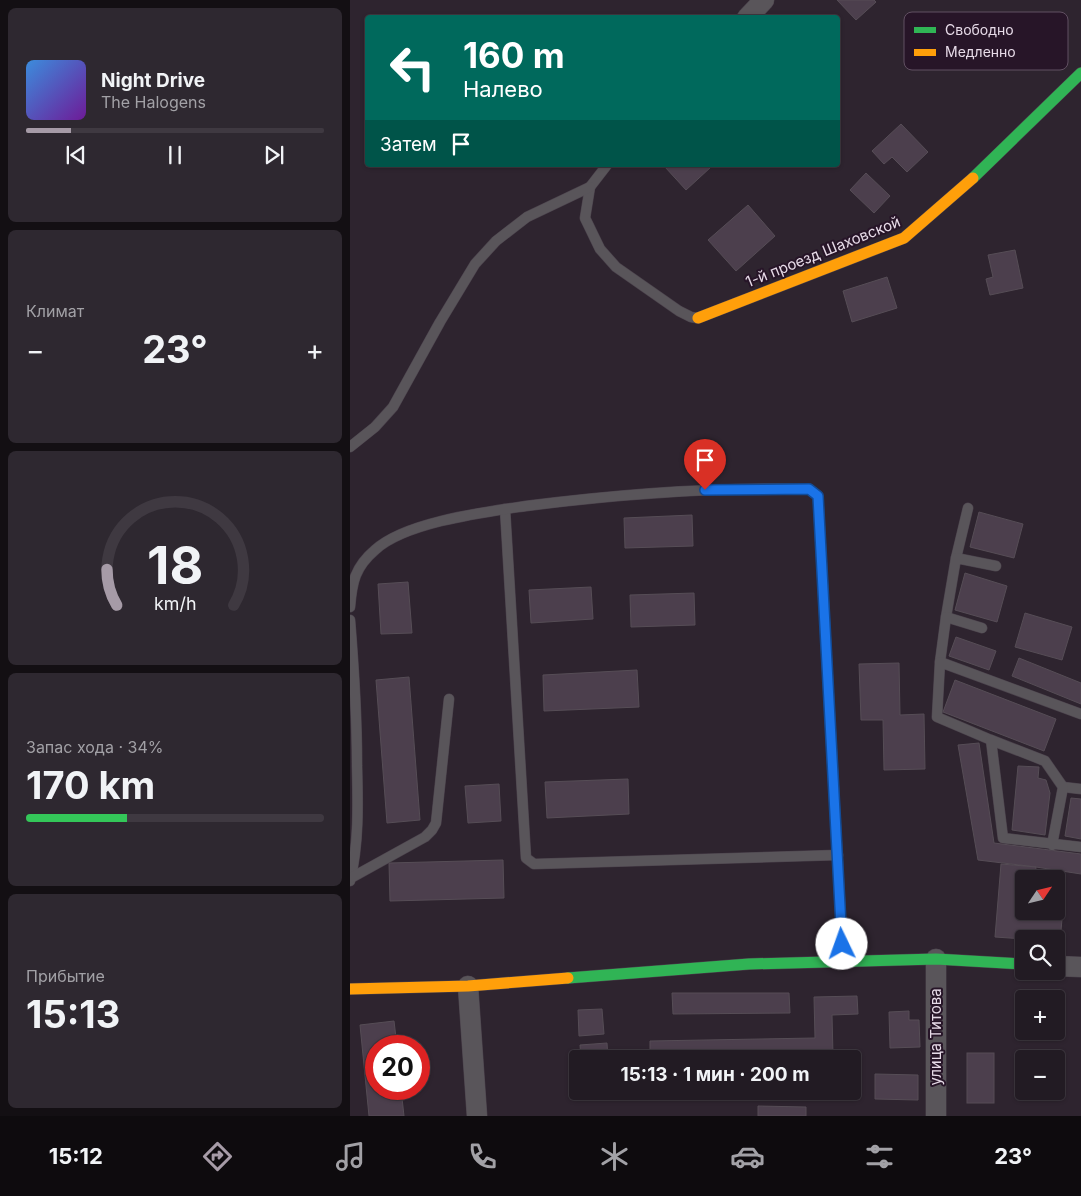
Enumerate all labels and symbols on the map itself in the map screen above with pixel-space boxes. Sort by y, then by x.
legend [904,12,1068,70]
text: Свободно [945,21,1014,38]
text: Медленно [945,43,1016,60]
street label: 1-й проезд Шаховской [743,212,903,291]
pin [684,439,726,490]
north arrow [1015,870,1065,920]
position arrow [815,917,867,969]
street label: улица Титова [926,988,945,1086]
speed limit sign: 20 [365,1035,430,1100]

